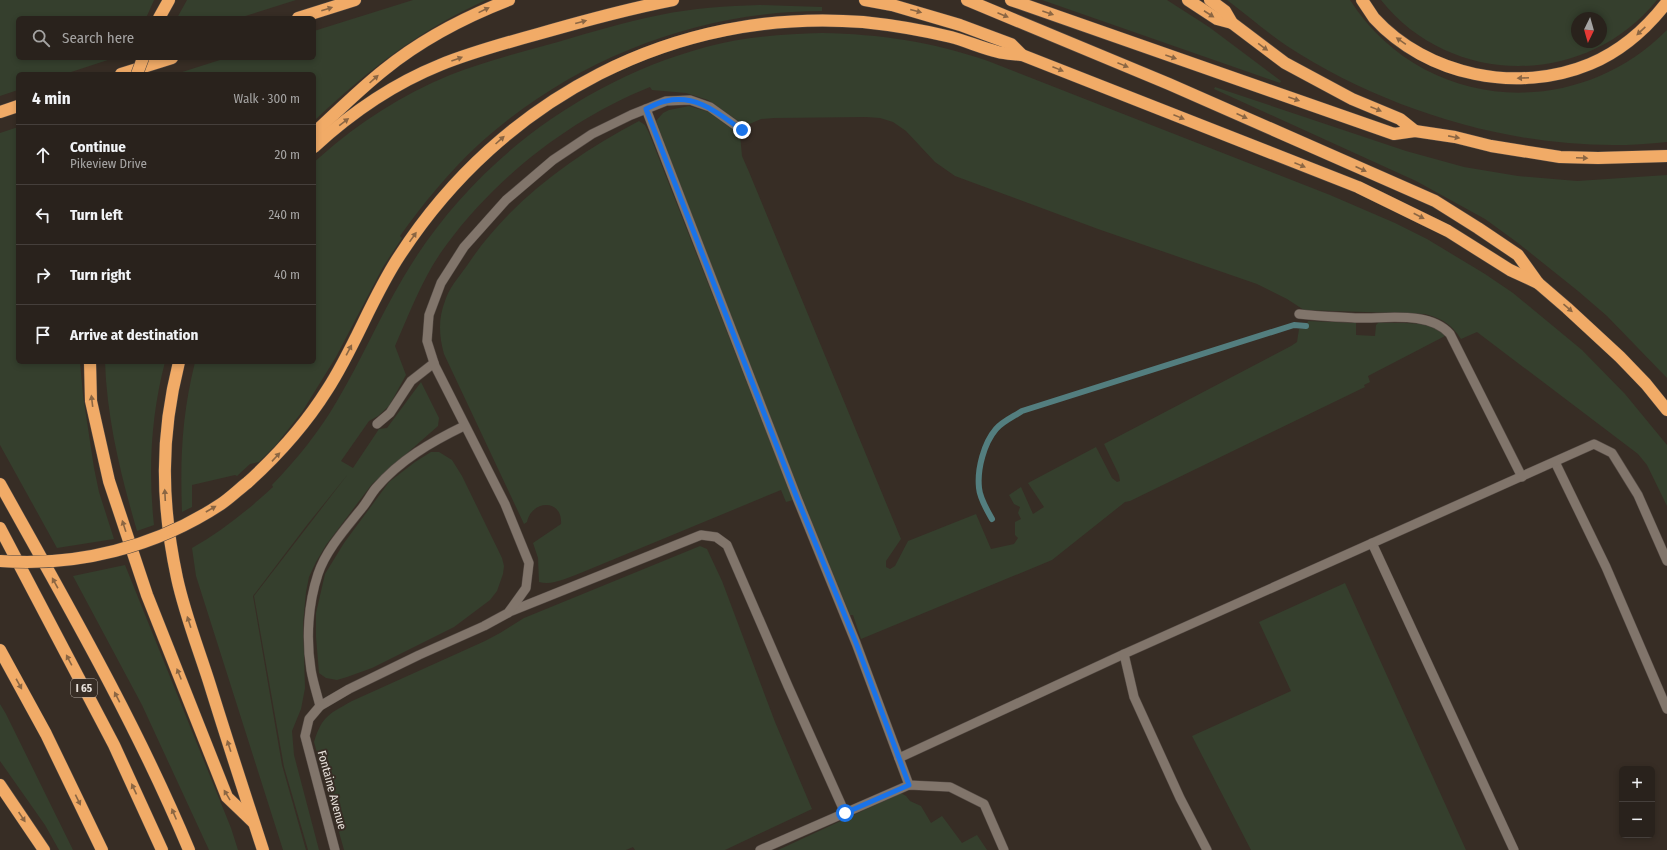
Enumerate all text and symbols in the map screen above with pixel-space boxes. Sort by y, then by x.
one-way arrow [321,6,333,12]
one-way arrow [479,7,490,13]
one-way arrow [911,8,923,14]
one-way arrow [1203,10,1214,18]
one-way arrow [1042,11,1054,17]
north arrow [1571,12,1607,48]
one-way arrow [997,13,1009,19]
search box [16,16,316,60]
one-way arrow [575,19,587,25]
one-way arrow [1636,26,1646,35]
icon: search [30,27,52,49]
text: Search here [62,29,134,47]
one-way arrow [1396,37,1407,45]
one-way arrow [1257,43,1268,51]
one-way arrow [1165,54,1177,60]
one-way arrow [451,56,463,62]
one-way arrow [1117,62,1129,68]
one-way arrow [1053,66,1065,72]
one-way arrow [369,74,380,83]
one-way arrow [1516,75,1529,81]
text: 4 min [32,88,71,109]
text: Walk · 300 m [234,91,300,106]
one-way arrow [1288,96,1300,102]
one-way arrow [1371,106,1382,112]
one-way arrow [1237,113,1248,119]
one-way arrow [1174,114,1186,120]
one-way arrow [338,118,349,126]
route end [733,121,751,139]
one-way arrow [1448,135,1460,141]
one-way arrow [494,136,505,145]
text: Continue [70,138,126,156]
icon: ahead [32,144,54,166]
text: 20 m [274,147,300,162]
one-way arrow [1576,154,1588,161]
text: Pikeview Drive [70,156,147,171]
one-way arrow [1295,162,1307,168]
one-way arrow [1356,166,1368,172]
icon: left [32,204,54,226]
text: Turn left [70,206,123,224]
text: 240 m [268,207,300,222]
one-way arrow [1414,213,1425,219]
one-way arrow [409,232,417,242]
icon: right [32,264,54,286]
text: Turn right [70,266,131,284]
text: 40 m [274,267,300,282]
one-way arrow [1563,304,1573,313]
icon: arrive [32,324,54,346]
text: Arrive at destination [70,326,198,344]
one-way arrow [346,344,352,356]
one-way arrow [89,395,95,407]
one-way arrow [271,451,280,462]
one-way arrow [161,489,168,501]
one-way arrow [205,506,217,513]
one-way arrow [121,520,127,532]
one-way arrow [52,577,59,589]
one-way arrow [186,616,192,628]
one-way arrow [66,655,73,666]
one-way arrow [176,669,182,680]
one-way arrow [15,678,22,690]
road number: I 65 [71,679,97,697]
one-way arrow [114,691,120,703]
one-way arrow [226,739,232,751]
street label: Fontaine Avenue [315,749,349,831]
map controls [1619,766,1655,838]
button: + [1619,766,1655,802]
one-way arrow [131,783,137,795]
one-way arrow [224,789,231,801]
one-way arrow [75,794,81,806]
button: − [1619,802,1655,838]
route start [836,804,854,822]
one-way arrow [171,809,177,820]
one-way arrow [18,812,26,822]

